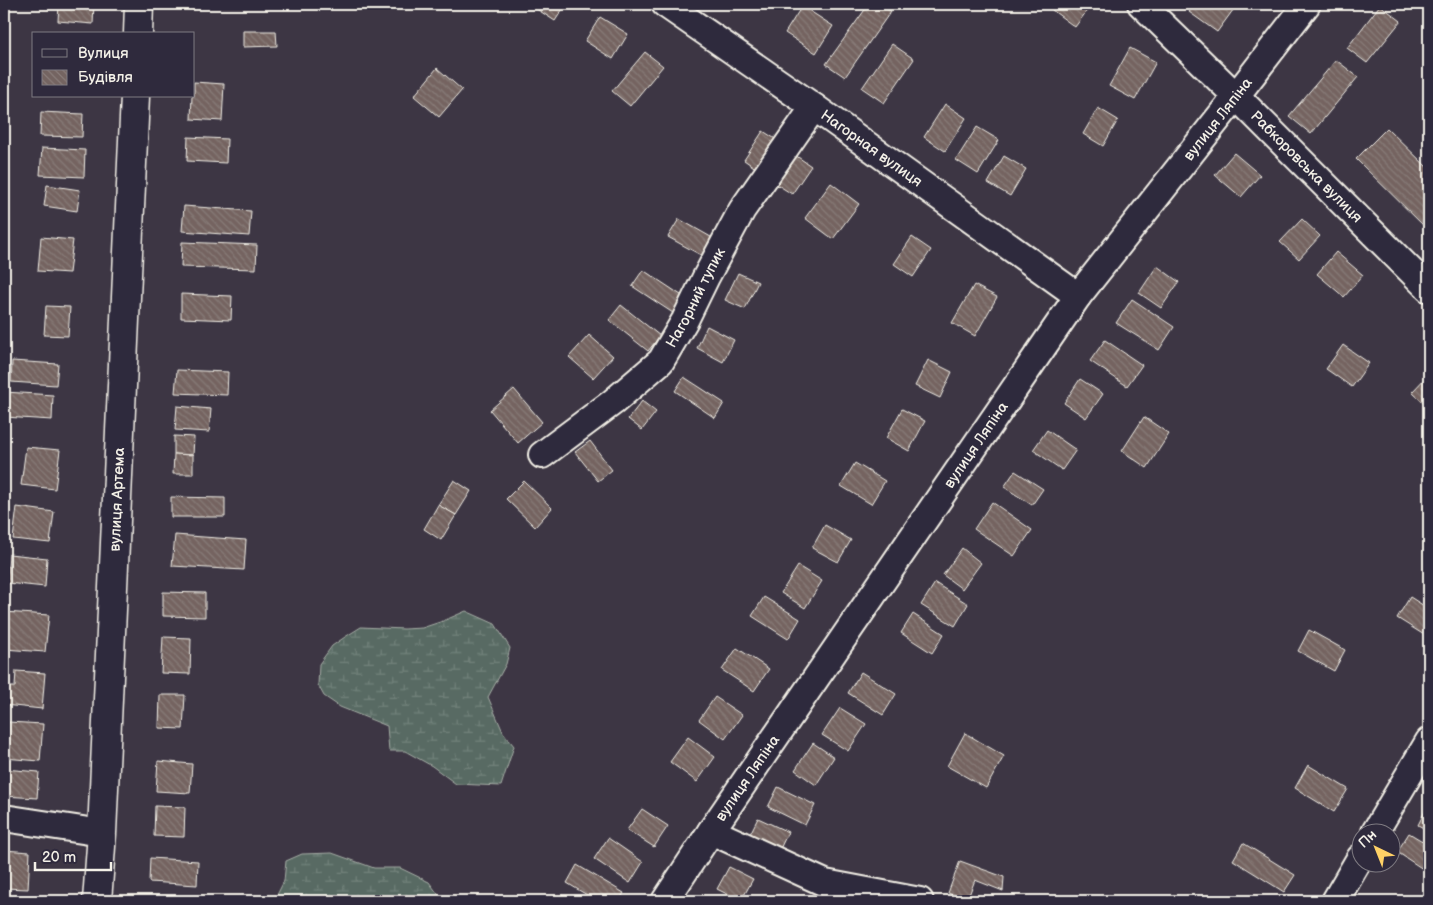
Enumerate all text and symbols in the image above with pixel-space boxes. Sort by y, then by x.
legend [32,32,195,98]
text: Вулиця [78,44,129,63]
text: Будівля [78,68,133,87]
street label: вулиця Ляпіна [1180,74,1257,165]
street label: Нагорная вулиця [817,106,926,191]
street label: Рабкоровська вулиця [1246,107,1366,227]
street label: Нагорний тупик [662,244,730,351]
street label: вулиця Ляпіна [940,398,1013,492]
street label: вулиця Артема [106,447,129,552]
street label: вулиця Ляпіна [711,731,784,825]
north arrow [1350,822,1400,872]
text: Пн [1355,826,1380,851]
scale bar [35,840,111,872]
text: 20 m [42,848,76,867]

